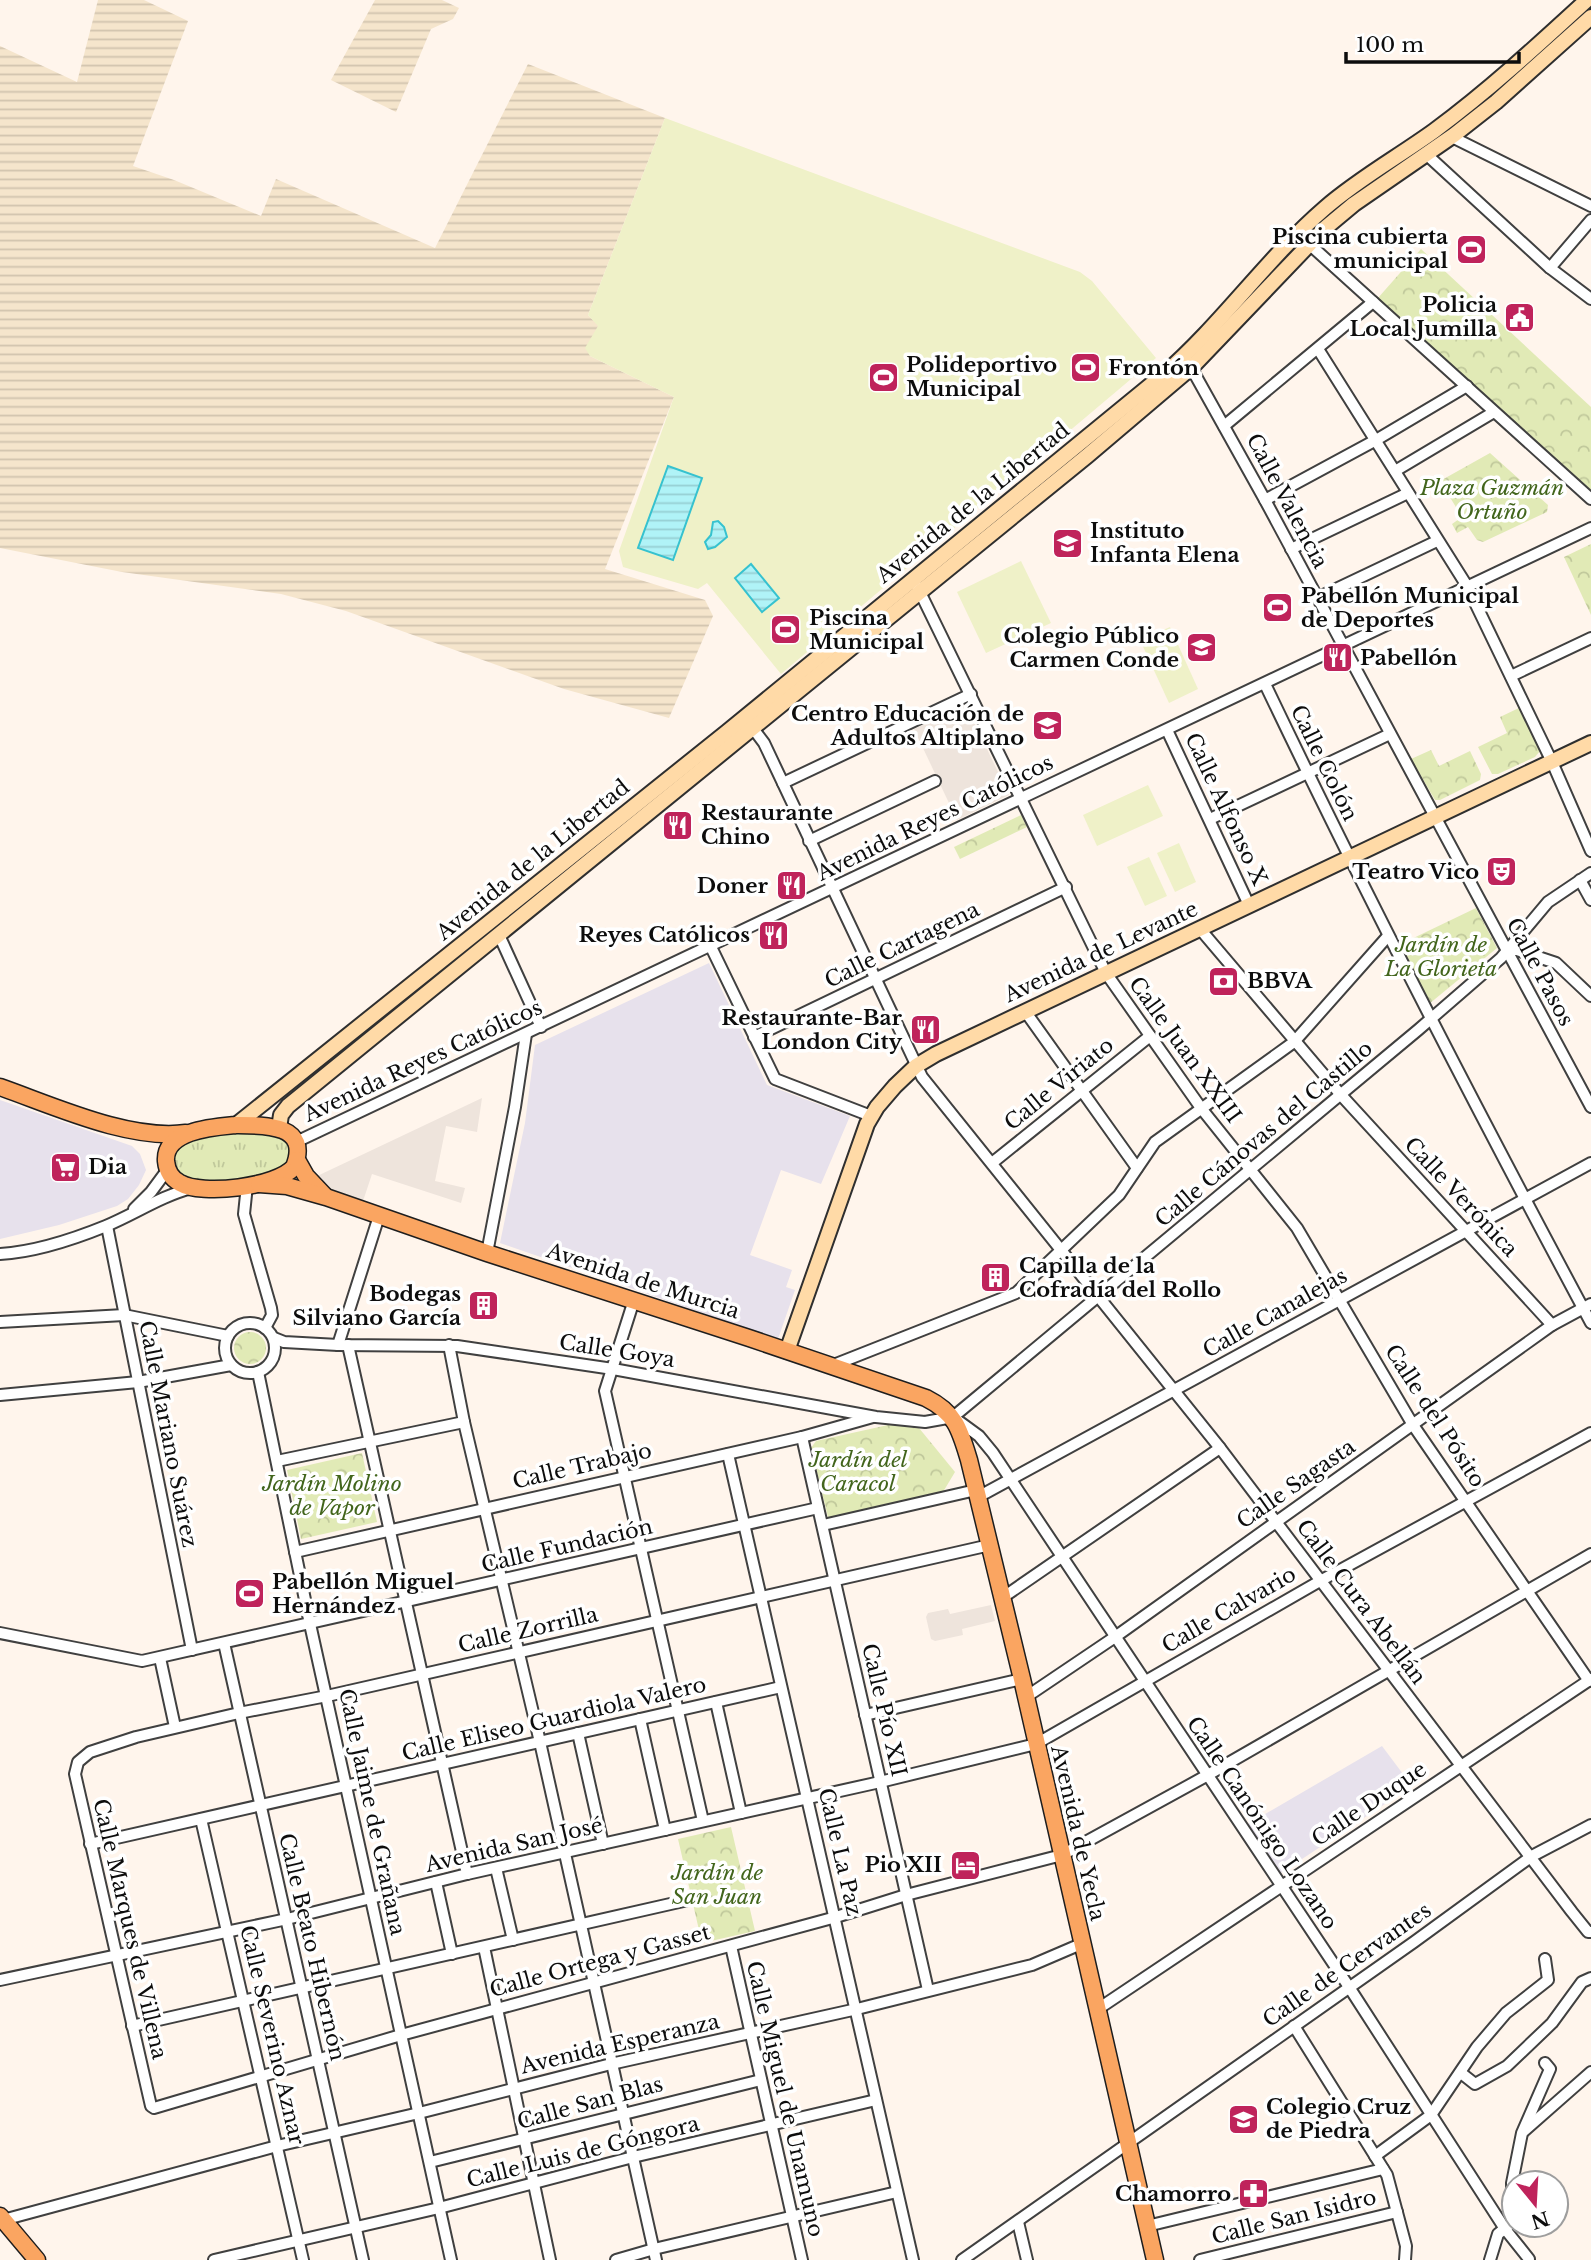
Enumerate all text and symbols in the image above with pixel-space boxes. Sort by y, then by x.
scale bar [1346,21,1519,65]
text: 100 m [1356,32,1424,58]
place label: Piscina cubierta municipal [1272,224,1449,274]
sports icon: Piscina cubierta municipal [1454,232,1488,266]
place label: Policia Local Jumilla [1349,292,1497,342]
public building icon: Policia Local Jumilla [1503,300,1537,334]
sports icon: Frontón [1068,351,1102,385]
place label: Polideportivo Municipal [906,352,1057,402]
place label: Frontón [1108,355,1199,381]
sports icon: Polideportivo Municipal [866,360,900,394]
street label: Avenida de la Libertad [870,417,1075,590]
street label: Calle Valencia [1241,429,1334,573]
park label: Plaza Guzmán Ortuño [1419,475,1564,525]
place label: Instituto Infanta Elena [1090,518,1240,568]
school or university icon: Instituto Infanta Elena [1050,526,1084,560]
place label: Pabellón Municipal de Deportes [1301,583,1519,633]
sports icon: Pabellón Municipal de Deportes [1261,591,1295,625]
place label: Piscina Municipal [809,605,924,655]
sports icon: Piscina Municipal [769,613,803,647]
place label: Colegio Público Carmen Conde [1003,623,1179,673]
school or university icon: Colegio Público Carmen Conde [1185,631,1219,665]
restaurant icon: Pabellón [1320,641,1354,675]
place label: Pabellón [1360,645,1457,671]
place label: Centro Educación de Adultos Altiplano [791,701,1024,751]
street label: Calle Colón [1285,701,1363,825]
school or university icon: Centro Educación de Adultos Altiplano [1030,709,1064,743]
street label: Calle Alfonso X [1179,729,1273,890]
street label: Avenida Reyes Católicos [812,749,1058,887]
street label: Avenida de la Libertad [430,774,635,947]
place label: Restaurante Chino [701,800,833,850]
restaurant icon: Restaurante Chino [661,808,695,842]
theatre icon: Teatro Vico [1485,855,1519,889]
place label: Teatro Vico [1352,859,1479,885]
restaurant icon: Doner [774,869,808,903]
place label: Doner [697,873,769,899]
street label: Calle Cartagena [820,896,984,994]
street label: Avenida de Levante [999,896,1202,1009]
street label: Calle Pasos [1501,913,1579,1031]
restaurant icon: Reyes Católicos [756,918,790,952]
place label: Reyes Católicos [578,922,750,948]
park label: Jardín de La Glorieta [1384,932,1497,982]
bank icon: BBVA [1207,964,1241,998]
place label: BBVA [1247,968,1313,994]
street label: Calle Juan XXIII [1123,972,1247,1128]
street label: Avenida Reyes Católicos [299,994,546,1128]
place label: Restaurante-Bar London City [721,1005,903,1055]
restaurant icon: Restaurante-Bar London City [908,1013,942,1047]
street label: Calle Viriato [999,1032,1119,1136]
street label: Calle Cánovas del Castillo [1150,1035,1378,1233]
street label: Calle Verónica [1399,1132,1523,1262]
supermarket icon: Dia [48,1150,82,1184]
place label: Dia [88,1154,127,1180]
street label: Avenida de Murcia [542,1237,743,1325]
place label: Capilla de la Cofradía del Rollo [1019,1253,1221,1303]
building icon: Capilla de la Cofradía del Rollo [979,1261,1013,1295]
street label: Calle Canalejas [1198,1263,1352,1363]
place label: Bodegas Silviano García [293,1281,461,1331]
building icon: Bodegas Silviano García [467,1289,501,1323]
street label: Calle Mariano Suárez [133,1318,203,1550]
street label: Calle Goya [557,1329,677,1373]
street label: Calle del Pósito [1379,1340,1491,1492]
street label: Calle Sagasta [1232,1433,1361,1534]
street label: Calle Trabajo [510,1437,654,1495]
park label: Jardín del Caracol [808,1447,908,1497]
park label: Jardín Molino de Vapor [261,1471,402,1521]
street label: Calle Fundación [479,1514,655,1578]
street label: Calle Cura Abellán [1291,1515,1431,1689]
street label: Calle Calvario [1157,1561,1301,1659]
place label: Pabellón Miguel Hernández [272,1569,455,1619]
sports icon: Pabellón Miguel Hernández [232,1577,266,1611]
street label: Calle Zorrilla [456,1601,601,1659]
street label: Calle Pío XII [856,1641,912,1779]
street label: Calle Eliseo Guardiola Valero [399,1671,709,1767]
street label: Calle Jaime de Grañana [333,1686,411,1938]
street label: Calle Canónigo Lozano [1181,1712,1343,1934]
street label: Avenida de Yecla [1045,1742,1111,1924]
street label: Calle Duque [1307,1756,1431,1852]
street label: Calle La Paz [813,1786,867,1918]
street label: Calle Marques de Villena [87,1796,173,2062]
street label: Avenida San José [422,1812,605,1878]
street label: Calle Beato Hibernón [273,1831,351,2063]
hotel icon: Pio XII [948,1848,982,1882]
place label: Pio XII [864,1852,942,1878]
park label: Jardín de San Juan [670,1860,763,1910]
street label: Calle de Cervantes [1258,1897,1436,2033]
street label: Calle Ortega y Gasset [487,1919,713,2003]
street label: Calle Severino Aznar [234,1923,310,2147]
street label: Calle Miguel de Unamuno [741,1959,829,2239]
street label: Avenida Esperanza [517,2008,722,2080]
street label: Calle San Blas [514,2071,666,2135]
place label: Colegio Cruz de Piedra [1266,2094,1411,2144]
school or university icon: Colegio Cruz de Piedra [1226,2102,1260,2136]
street label: Calle Luis de Góngora [464,2110,702,2194]
north arrow [1500,2169,1570,2239]
pharmacy icon: Chamorro [1237,2177,1271,2211]
place label: Chamorro [1115,2181,1231,2207]
street label: Calle San Isidro [1209,2184,1379,2250]
text: N [1528,2206,1552,2233]

